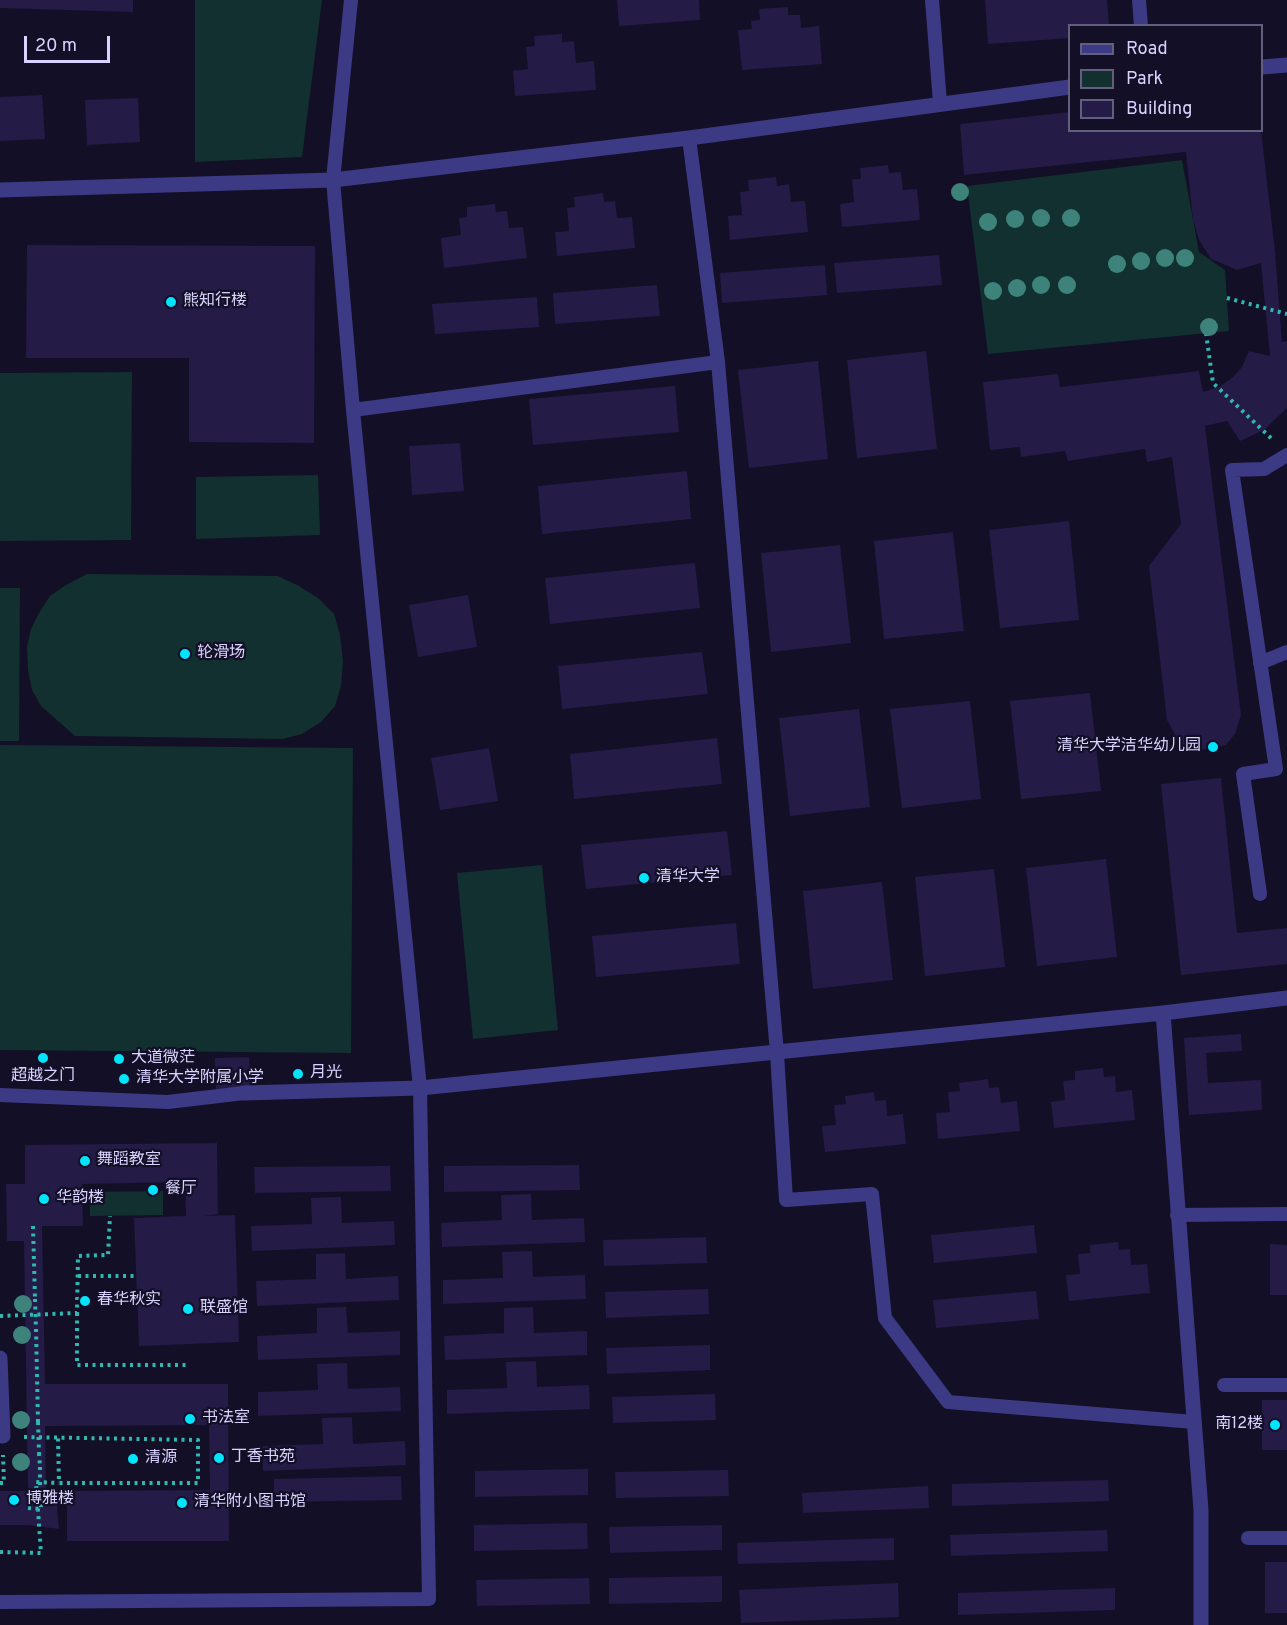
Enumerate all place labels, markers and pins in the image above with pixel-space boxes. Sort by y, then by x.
place label: 熊知行楼 [183,292,247,312]
marker: 熊知行楼 [164,295,178,309]
place label: 轮滑场 [197,644,245,664]
marker: 轮滑场 [178,647,192,661]
place label: 清华大学洁华幼儿园 [1057,737,1201,757]
marker: 清华大学洁华幼儿园 [1206,740,1220,754]
place label: 清华大学 [656,868,720,888]
marker: 清华大学 [637,871,651,885]
place label: 大道微茫 [131,1049,195,1069]
marker: 超越之门 [36,1051,50,1065]
marker: 大道微茫 [112,1052,126,1066]
place label: 月光 [310,1064,342,1084]
place label: 超越之门 [11,1067,75,1087]
marker: 月光 [291,1067,305,1081]
place label: 清华大学附属小学 [136,1069,264,1089]
marker: 清华大学附属小学 [117,1072,131,1086]
place label: 舞蹈教室 [97,1151,161,1171]
marker: 舞蹈教室 [78,1154,92,1168]
place label: 餐厅 [165,1180,197,1200]
marker: 餐厅 [146,1183,160,1197]
place label: 华韵楼 [56,1189,104,1209]
marker: 华韵楼 [37,1192,51,1206]
place label: 春华秋实 [97,1291,161,1311]
marker: 春华秋实 [78,1294,92,1308]
place label: 联盛馆 [200,1299,248,1319]
marker: 联盛馆 [181,1302,195,1316]
place label: 书法室 [202,1409,250,1429]
marker: 书法室 [183,1412,197,1426]
place label: 南12楼 [1215,1415,1263,1435]
marker: 南12楼 [1268,1418,1282,1432]
place label: 丁香书苑 [231,1448,295,1468]
place label: 清源 [145,1449,177,1469]
marker: 丁香书苑 [212,1451,226,1465]
marker: 清源 [126,1452,140,1466]
place label: 博雅楼 [26,1490,74,1510]
marker: 博雅楼 [7,1493,21,1507]
place label: 清华附小图书馆 [194,1493,306,1513]
marker: 清华附小图书馆 [175,1496,189,1510]

